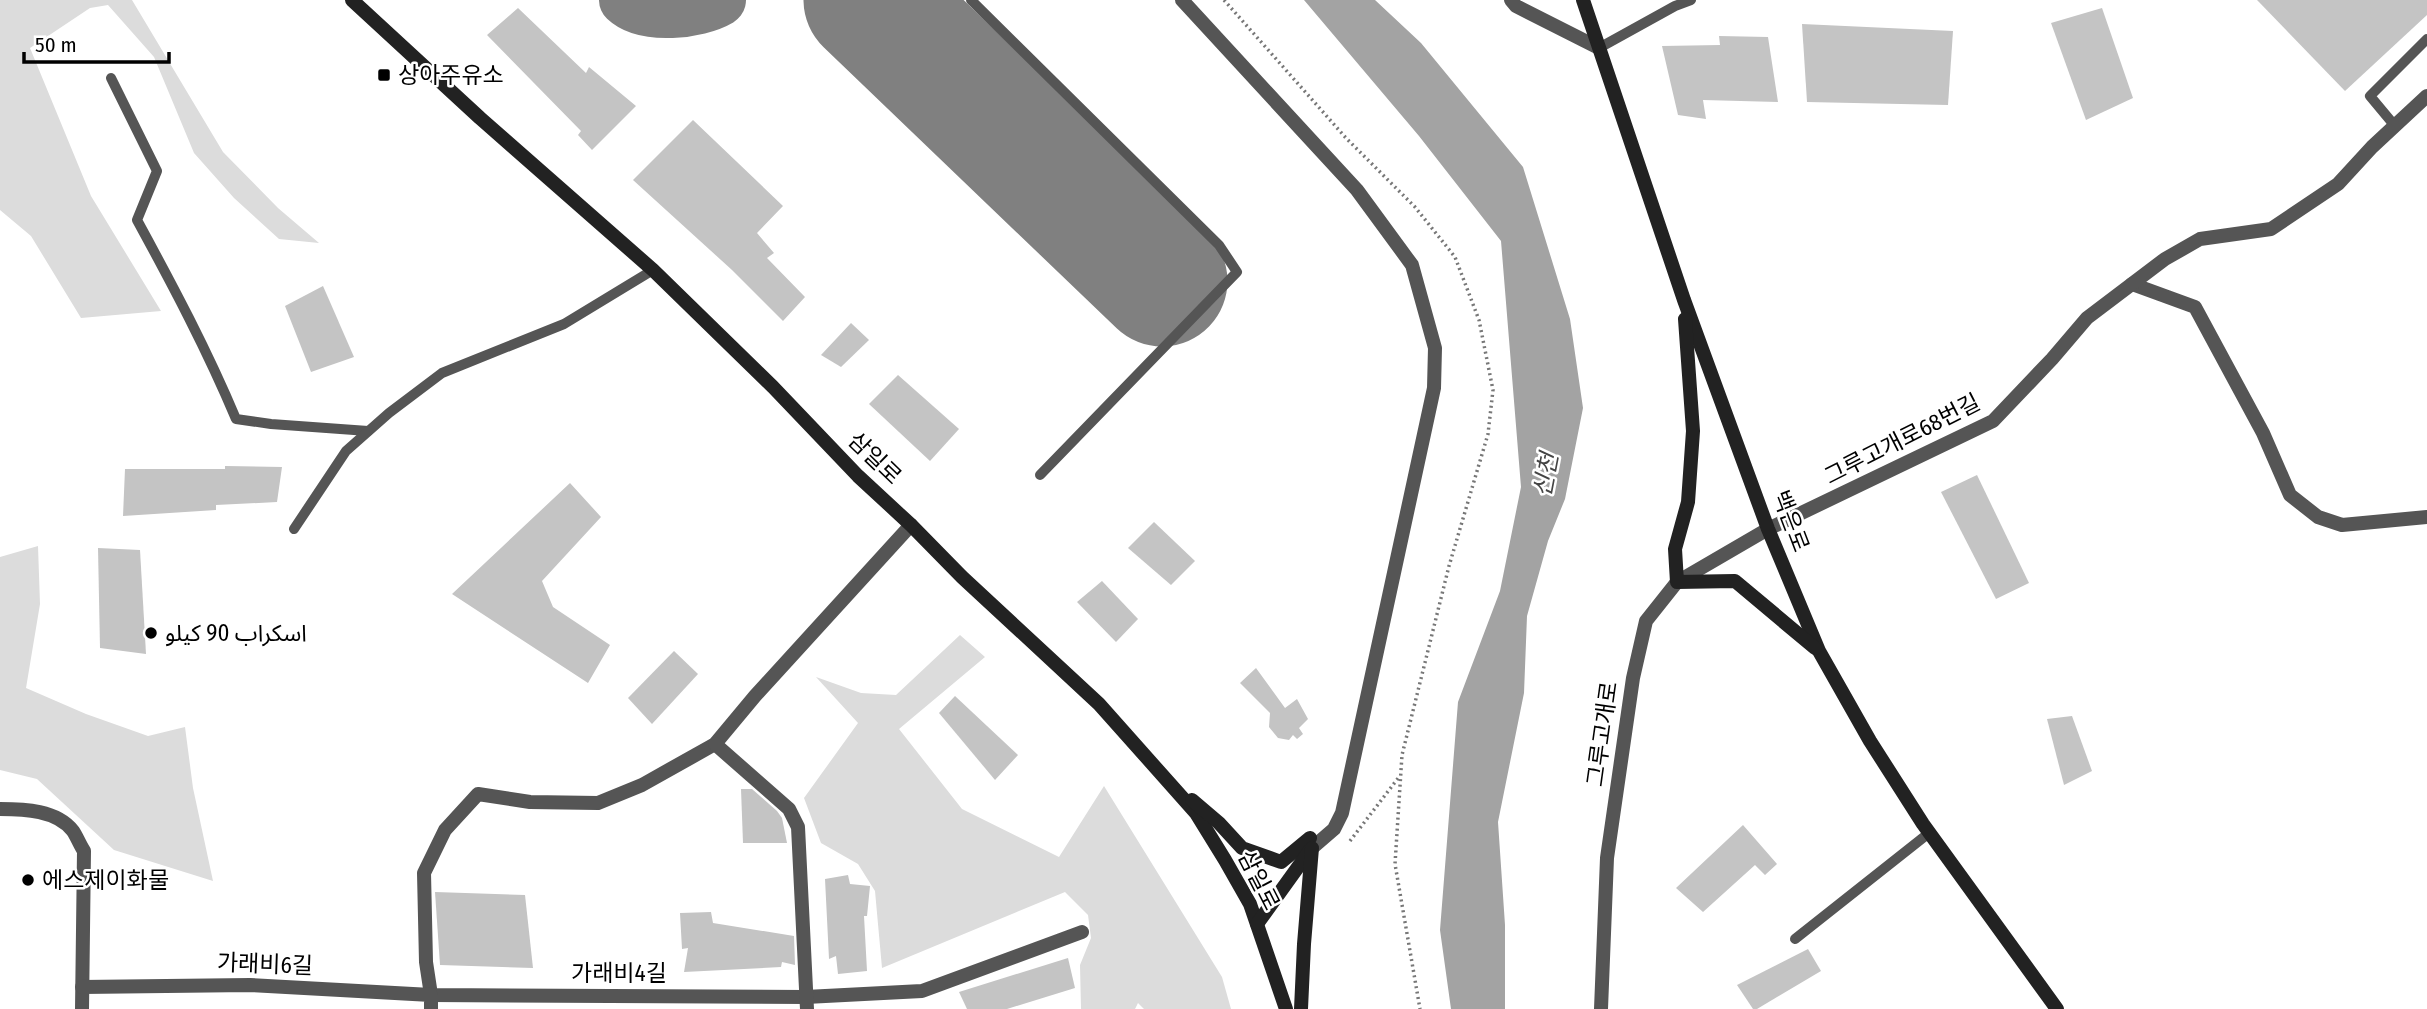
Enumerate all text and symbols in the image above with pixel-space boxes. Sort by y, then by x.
scale bar [24,21,170,65]
text: 50 m [35,32,77,58]
place label: 상아주유소 [398,61,504,89]
marker: 상아주유소 [376,67,392,83]
street label: 그루고개로68번길 [1819,388,1985,490]
street label: 삼일로 [842,426,908,490]
water label: 신천 [1528,448,1565,499]
street label: 백은로 [1767,486,1815,556]
place label: اسكراب 90 كيلو [165,619,307,647]
marker: اسكراب 90 كيلو [143,625,159,641]
street label: 그루고개로 [1581,680,1623,788]
street label: 삼일로 [1232,845,1286,915]
place label: 에스제이화물 [42,866,169,894]
marker: 에스제이화물 [20,872,36,888]
street label: 가래비6길 [217,948,313,980]
street label: 가래비4길 [571,959,667,987]

